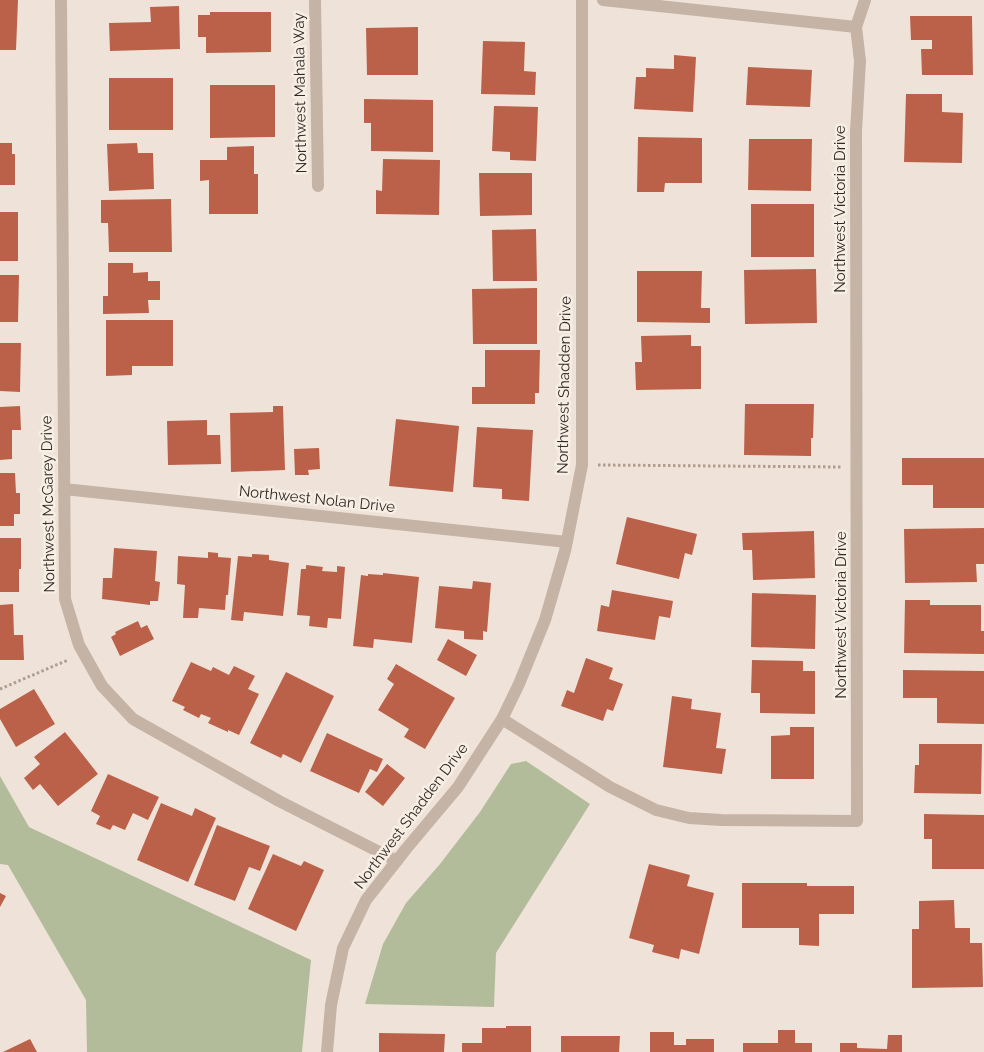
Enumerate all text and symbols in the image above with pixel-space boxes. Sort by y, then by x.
street label: Northwest Mahala Way [290,12,310,174]
street label: Northwest Victoria Drive [831,125,849,293]
street label: Northwest Shadden Drive [553,296,575,474]
street label: Northwest McGarey Drive [37,415,59,593]
street label: Northwest Nolan Drive [238,482,396,516]
street label: Northwest Victoria Drive [832,531,850,699]
street label: Northwest Shadden Drive [350,739,472,892]

